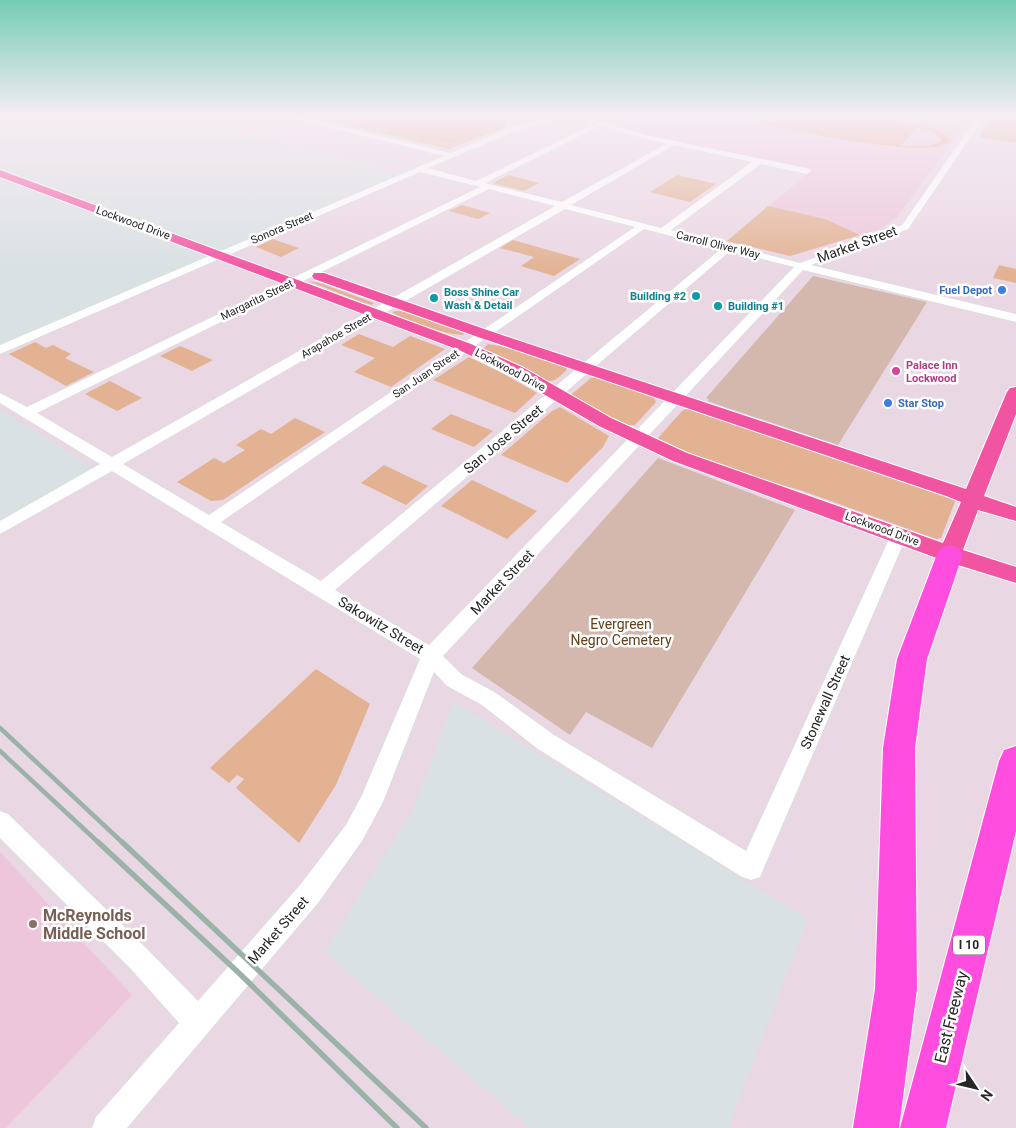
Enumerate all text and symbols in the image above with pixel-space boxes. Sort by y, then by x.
street label: Lockwood Drive [94,204,172,242]
street label: Sonora Street [249,209,315,247]
street label: Market Street [815,222,900,266]
street label: Carroll Oliver Way [675,228,762,262]
street label: Margarita Street [219,277,296,323]
place label: Fuel Depot [939,284,992,297]
marker: Fuel Depot [996,284,1008,296]
place label: Boss Shine Car Wash & Detail [444,286,519,312]
place label: Building #2 [630,290,686,303]
marker: Building #2 [690,290,702,302]
marker: Boss Shine Car Wash & Detail [428,292,440,304]
marker: Building #1 [712,300,724,312]
place label: Building #1 [728,300,784,313]
street label: Arapahoe Street [299,310,374,361]
street label: Lockwood Drive [473,346,548,394]
street label: San Juan Street [390,347,462,401]
place label: Palace Inn Lockwood [906,359,958,385]
marker: Palace Inn Lockwood [890,365,902,377]
marker: Star Stop [882,397,894,409]
place label: Star Stop [898,397,944,410]
street label: San Jose Street [460,401,546,477]
street label: Lockwood Drive [843,510,921,548]
street label: Market Street [467,546,537,618]
street label: Sakowitz Street [335,593,427,657]
park label: Evergreen Negro Cemetery [570,616,672,648]
street label: Stonewall Street [797,652,853,752]
street label: Market Street [244,893,312,967]
place label: McReynolds Middle School [43,906,146,943]
marker: McReynolds Middle School [27,918,39,930]
road number: I 10 [953,936,985,954]
street label: East Freeway [930,969,972,1065]
north arrow [951,1063,1001,1113]
text: N [977,1087,996,1104]

